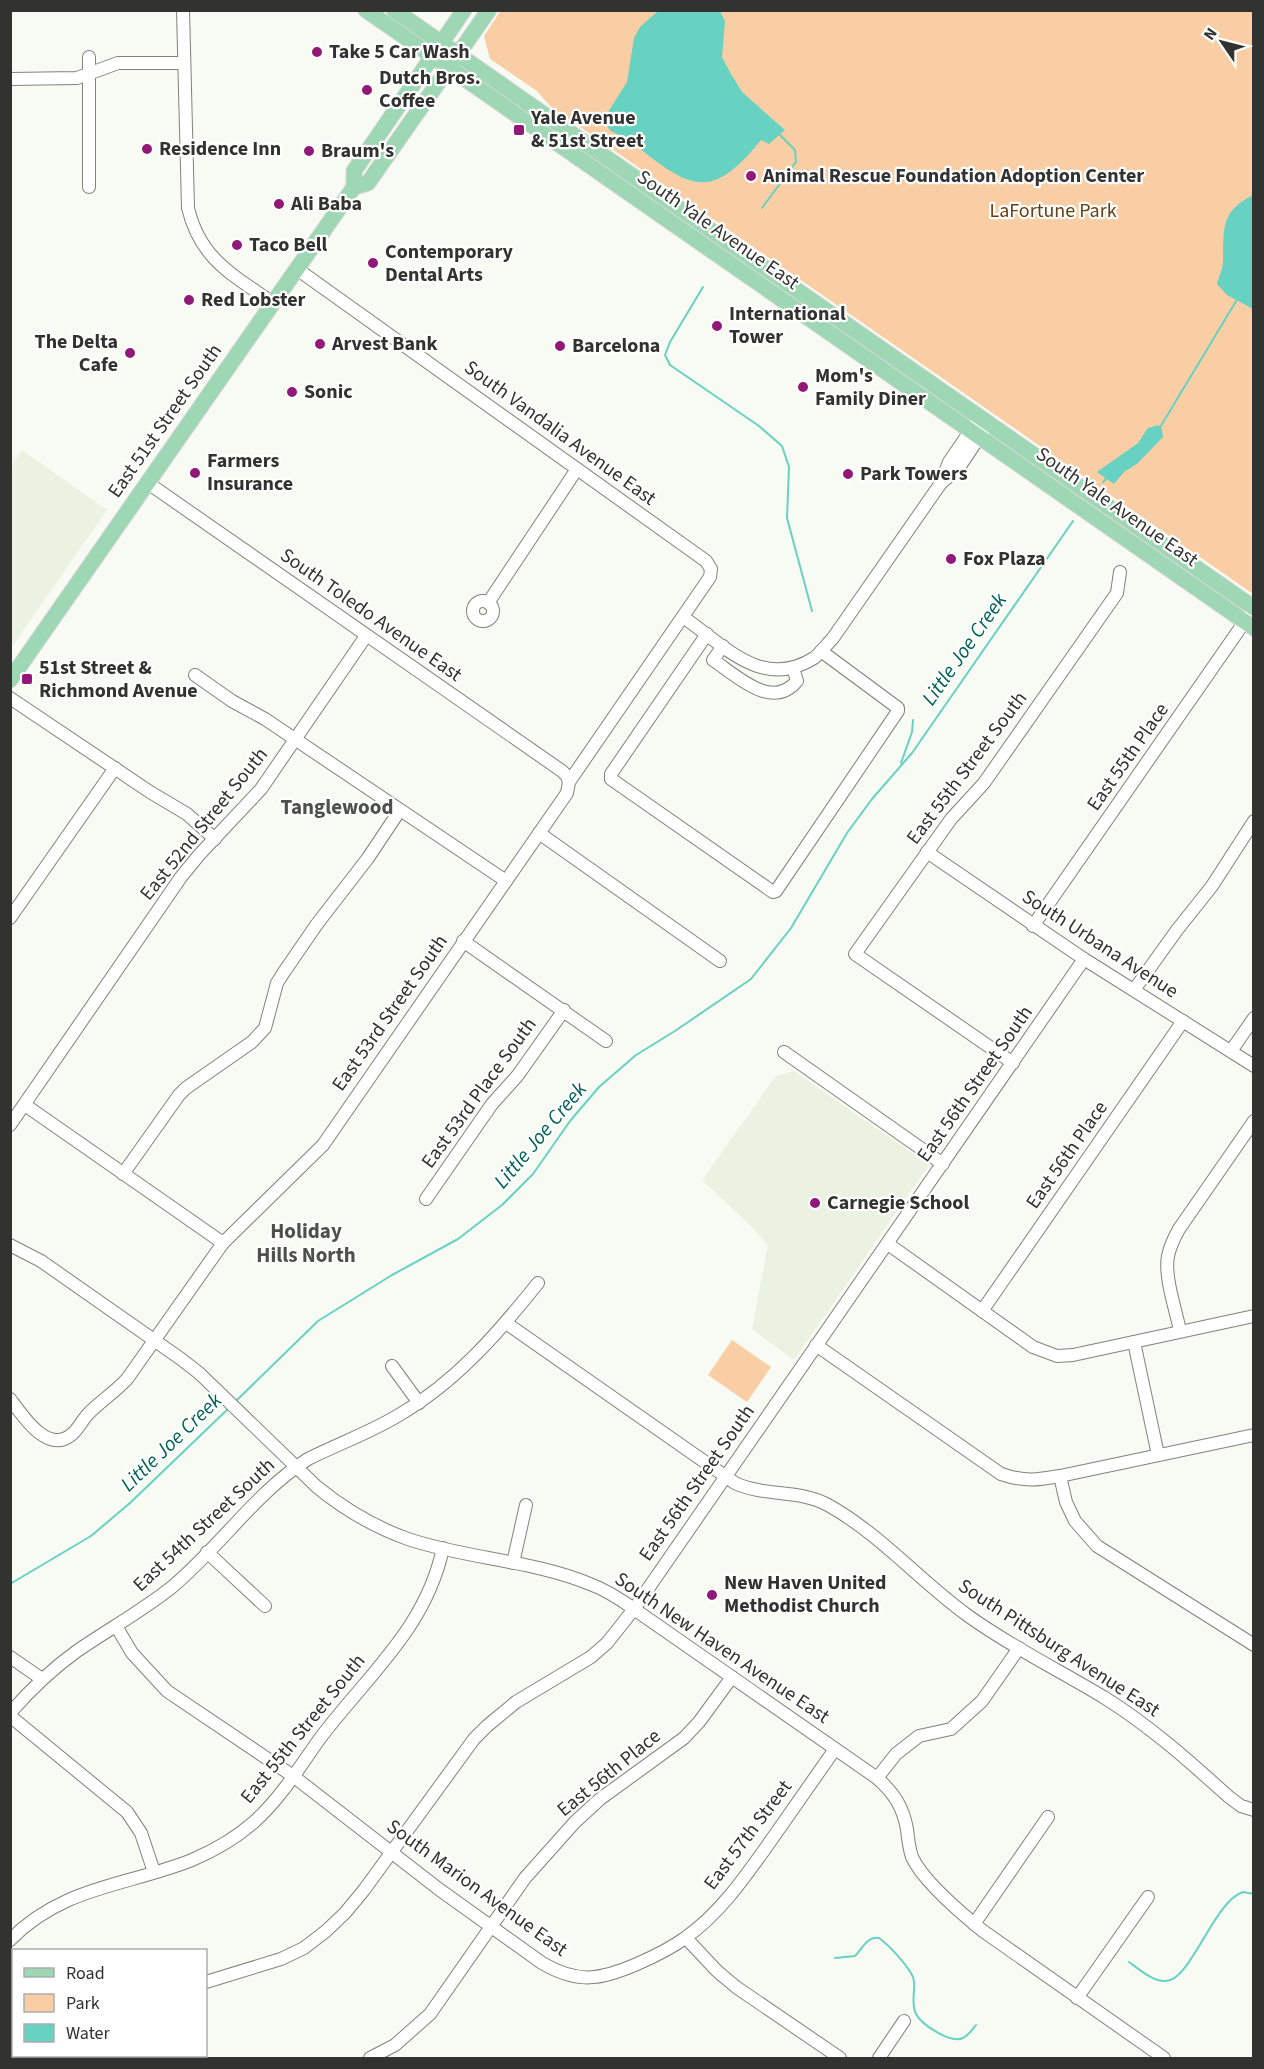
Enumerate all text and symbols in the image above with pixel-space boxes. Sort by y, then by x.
north arrow [1192,12,1252,72]
text: N [1198,23,1223,45]
place label: Take 5 Car Wash [329,38,470,66]
marker: Take 5 Car Wash [310,45,324,59]
place label: Dutch Bros. Coffee [379,64,481,115]
marker: Dutch Bros. Coffee [360,83,374,97]
place label: Yale Avenue & 51st Street [530,104,644,155]
marker: Yale Avenue & 51st Street [512,123,526,137]
place label: Residence Inn [159,135,281,163]
place label: Braum's [321,137,394,165]
marker: Residence Inn [140,142,154,156]
marker: Braum's [302,144,316,158]
place label: Animal Rescue Foundation Adoption Center [762,162,1144,190]
street label: South Yale Avenue East [631,163,805,297]
marker: Animal Rescue Foundation Adoption Center [744,169,758,183]
place label: Ali Baba [290,190,362,218]
marker: Ali Baba [272,197,286,211]
park label: LaFortune Park [989,197,1117,225]
place label: Taco Bell [249,231,327,259]
marker: Taco Bell [230,238,244,252]
place label: Contemporary Dental Arts [385,238,514,289]
marker: Contemporary Dental Arts [366,256,380,270]
place label: Red Lobster [201,286,306,314]
marker: Red Lobster [182,293,196,307]
place label: International Tower [729,300,846,351]
marker: International Tower [710,319,724,333]
place label: The Delta Cafe [35,328,118,379]
place label: Arvest Bank [331,330,437,358]
place label: Barcelona [572,332,660,360]
marker: Arvest Bank [313,337,327,351]
street label: East 51st Street South [101,338,229,504]
marker: Barcelona [553,339,567,353]
marker: The Delta Cafe [123,346,137,360]
street label: South Vandalia Avenue East [458,354,662,512]
place label: Mom's Family Diner [815,362,926,413]
place label: Sonic [304,378,353,406]
marker: Mom's Family Diner [796,380,810,394]
marker: Sonic [285,385,299,399]
street label: South Yale Avenue East [1030,440,1204,574]
place label: Farmers Insurance [207,447,293,498]
place label: Park Towers [860,460,968,488]
marker: Farmers Insurance [188,466,202,480]
marker: Park Towers [841,467,855,481]
street label: South Toledo Avenue East [274,542,468,689]
place label: Fox Plaza [963,545,1046,573]
marker: Fox Plaza [944,552,958,566]
water label: Little Joe Creek [914,586,1014,711]
place label: 51st Street & Richmond Avenue [39,654,198,705]
marker: 51st Street & Richmond Avenue [20,672,34,686]
street label: East 55th Street South [900,686,1034,850]
street label: East 55th Place [1080,697,1176,817]
street label: East 52nd Street South [134,742,274,906]
district label: Tanglewood [281,792,393,822]
street label: South Urbana Avenue [1016,883,1184,1005]
street label: East 53rd Street South [325,929,455,1097]
street label: East 56th Street South [910,1000,1040,1168]
street label: East 53rd Place South [415,1012,543,1174]
water label: Little Joe Creek [486,1074,594,1195]
street label: East 56th Place [1019,1095,1115,1215]
place label: Carnegie School [827,1189,969,1217]
marker: Carnegie School [808,1196,822,1210]
district label: Holiday Hills North [256,1216,356,1270]
water label: Little Joe Creek [113,1385,229,1498]
street label: East 56th Street South [632,1399,762,1567]
street label: East 54th Street South [127,1452,281,1598]
street label: South New Haven Avenue East [609,1565,835,1731]
place label: New Haven United Methodist Church [724,1569,887,1620]
street label: South Pittsburg Avenue East [953,1572,1166,1724]
marker: New Haven United Methodist Church [705,1588,719,1602]
street label: East 55th Street South [234,1648,372,1810]
street label: East 56th Place [551,1722,667,1824]
street label: East 57th Street [697,1774,799,1896]
street label: South Marion Avenue East [381,1813,573,1963]
legend [12,1949,207,2057]
text: Road [66,1961,105,1986]
text: Park [66,1991,100,2016]
text: Water [66,2021,110,2046]

